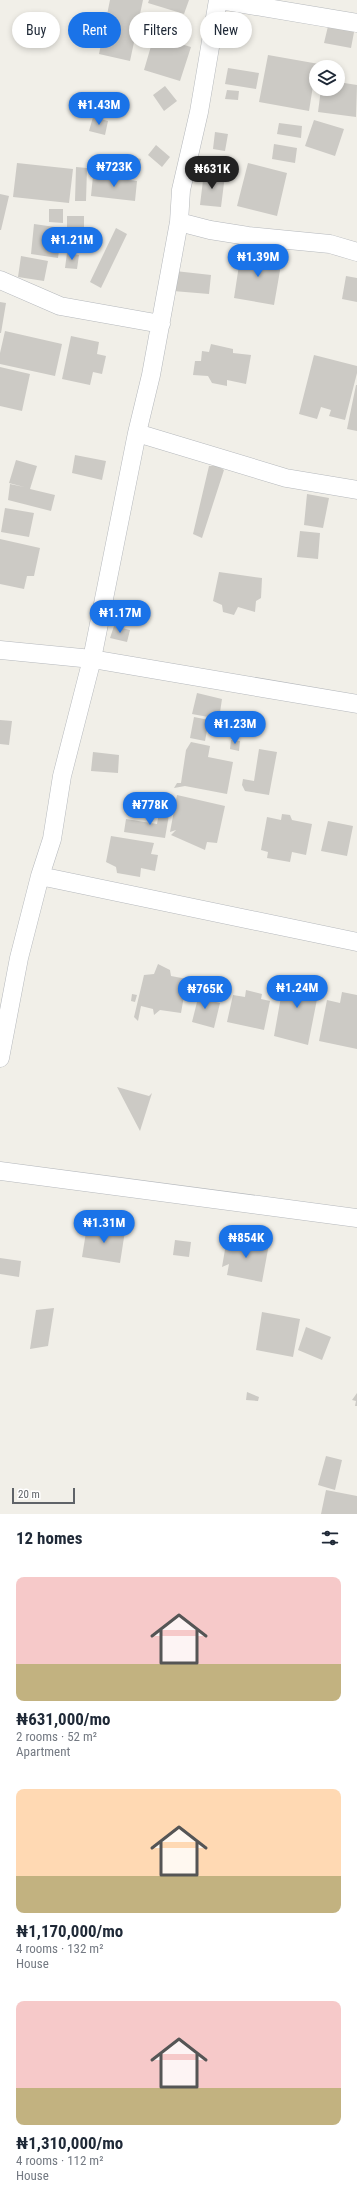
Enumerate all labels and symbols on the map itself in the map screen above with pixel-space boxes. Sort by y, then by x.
pin: ₦1.43M [66,92,132,126]
pin: ₦723K [86,154,142,188]
pin: ₦631K [184,156,240,190]
pin: ₦1.21M [39,227,105,261]
pin: ₦1.39M [225,244,291,278]
pin: ₦1.17M [87,600,153,634]
pin: ₦1.23M [202,711,268,745]
pin: ₦778K [122,792,178,826]
pin: ₦1.24M [264,975,330,1009]
pin: ₦765K [177,976,233,1010]
pin: ₦1.31M [71,1210,137,1244]
pin: ₦854K [218,1225,274,1259]
scale bar [12,1486,75,1505]

